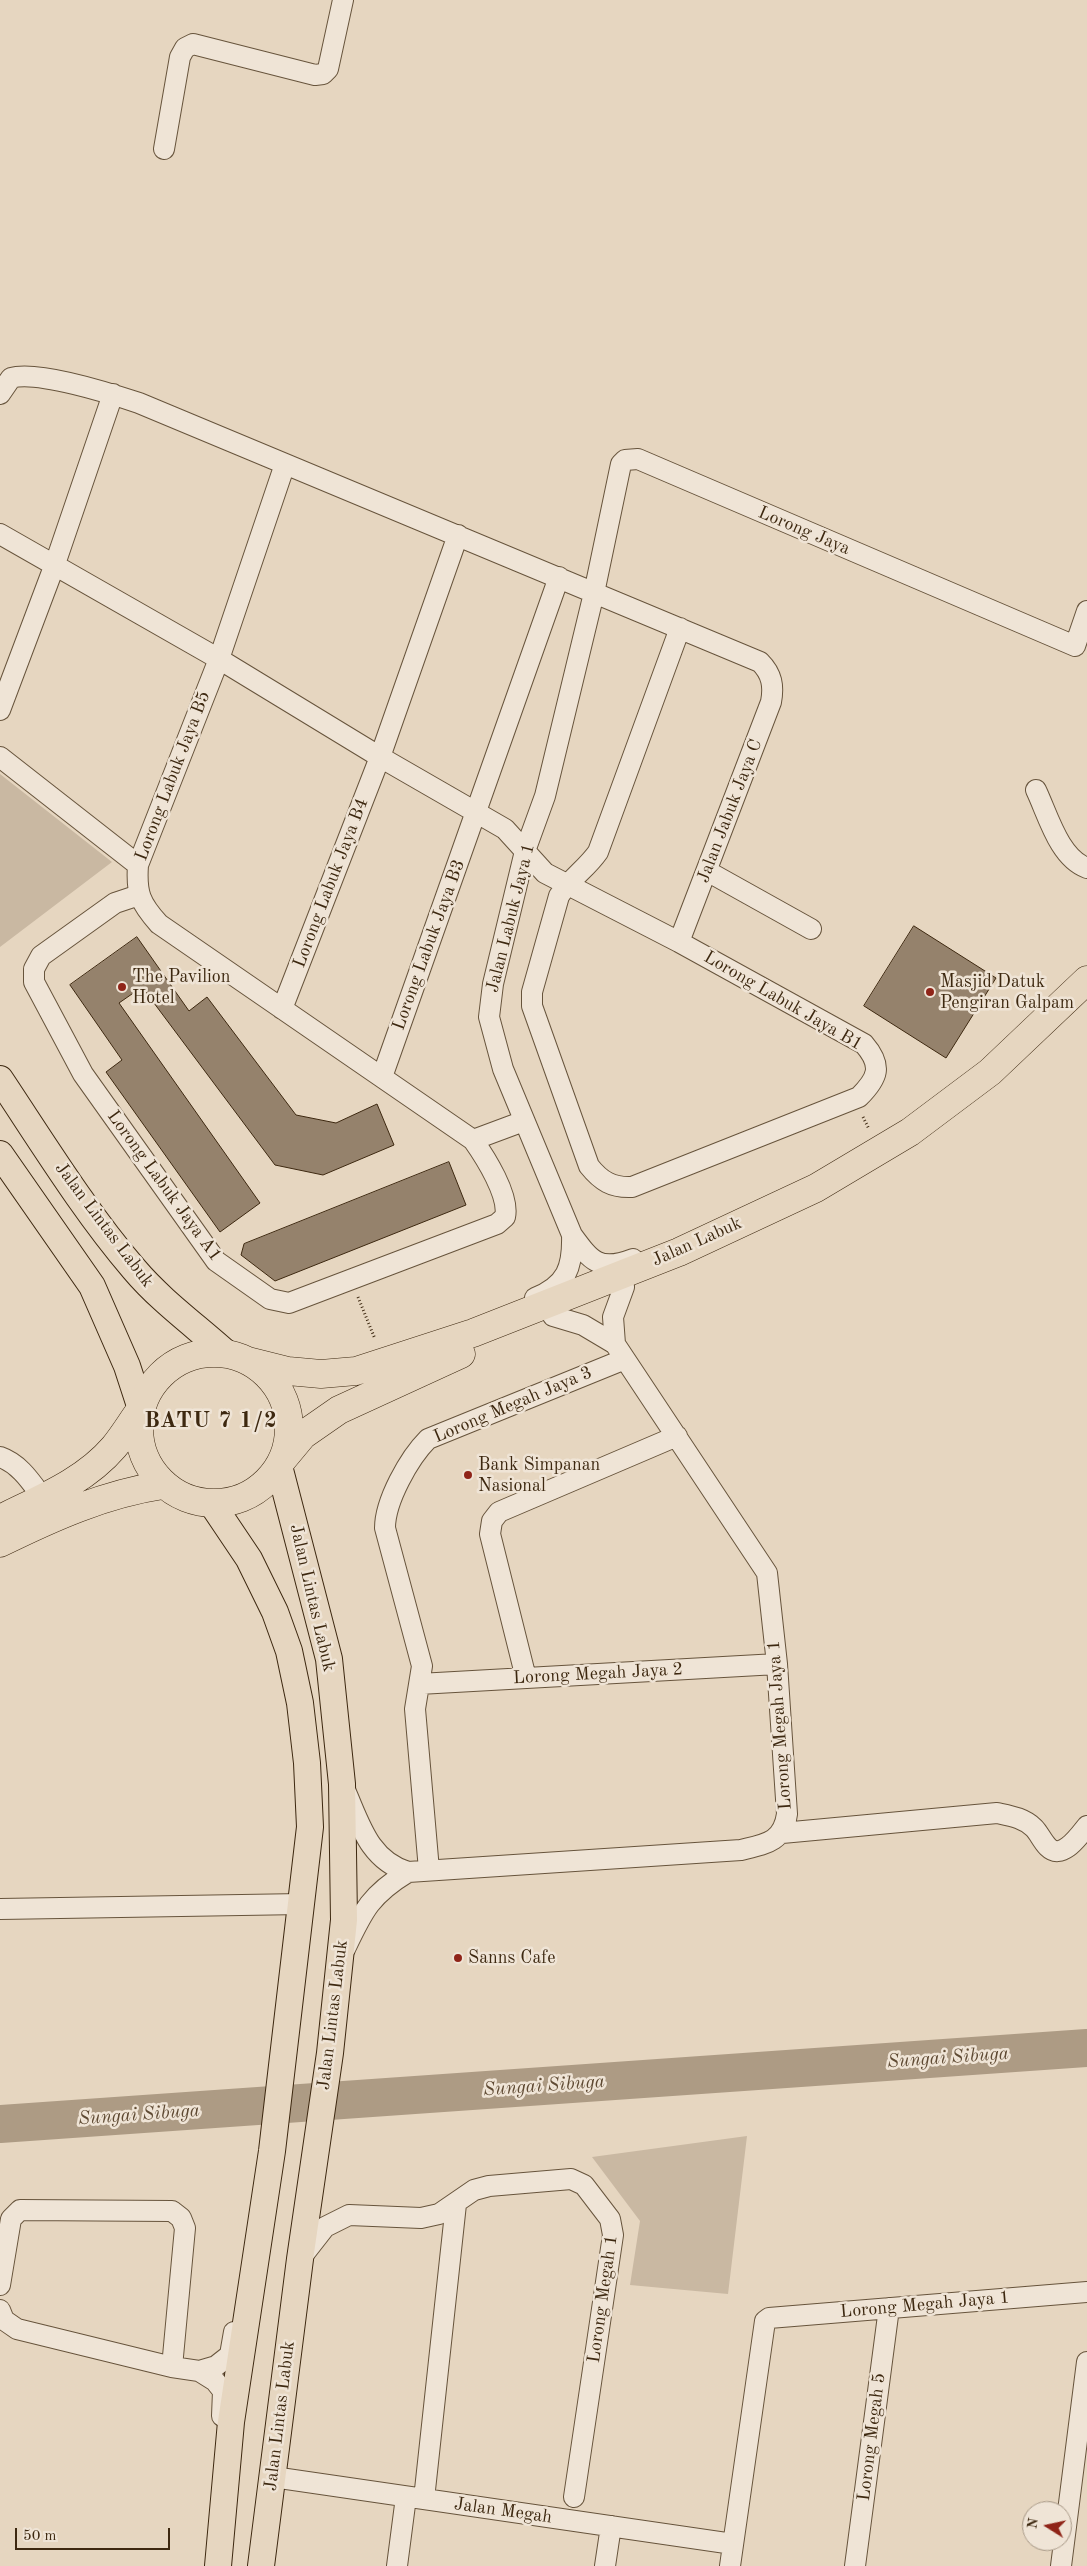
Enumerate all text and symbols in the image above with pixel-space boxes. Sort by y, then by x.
street label: Lorong Jaya [755,502,853,560]
street label: Lorong Labuk Jaya B5 [131,688,215,864]
street label: Jalan Jabuk Jaya C [693,736,767,886]
street label: Lorong Labuk Jaya B4 [289,795,373,971]
street label: Jalan Labuk Jaya 1 [482,841,540,995]
street label: Lorong Labuk Jaya B3 [388,857,470,1033]
street label: Lorong Labuk Jaya B1 [700,947,866,1055]
place label: The Pavilion Hotel [132,966,230,1009]
place label: Masjid Datuk Pengiran Galpam [940,971,1074,1014]
marker: The Pavilion Hotel [116,981,128,993]
marker: Masjid Datuk Pengiran Galpam [924,986,936,998]
street label: Lorong Labuk Jaya A1 [102,1106,226,1266]
street label: Jalan Lintas Labuk [50,1158,158,1292]
street label: Jalan Labuk [649,1213,745,1271]
street label: Lorong Megah Jaya 3 [430,1362,596,1448]
district label: BATU 7 1/2 [143,1408,279,1434]
place label: Bank Simpanan Nasional [478,1454,600,1496]
marker: Bank Simpanan Nasional [462,1469,474,1481]
street label: Jalan Lintas Labuk [284,1522,340,1674]
street label: Lorong Megah Jaya 1 [763,1639,797,1811]
street label: Lorong Megah Jaya 2 [512,1659,684,1689]
street label: Jalan Lintas Labuk [313,1939,353,2091]
place label: Sanns Cafe [468,1947,556,1969]
marker: Sanns Cafe [452,1952,464,1964]
water label: Sungai Sibuga [886,2042,1010,2074]
water label: Sungai Sibuga [482,2070,606,2102]
water label: Sungai Sibuga [77,2099,201,2131]
street label: Lorong Megah 1 [583,2234,623,2364]
street label: Lorong Megah Jaya 1 [839,2287,1011,2323]
street label: Jalan Lintas Labuk [260,2340,300,2492]
street label: Lorong Megah 5 [853,2372,891,2502]
street label: Jalan Megah [453,2493,553,2529]
north arrow [1022,2501,1072,2551]
text: N [1025,2517,1041,2530]
scale bar [18,2518,172,2550]
text: 50 m [23,2529,57,2544]

